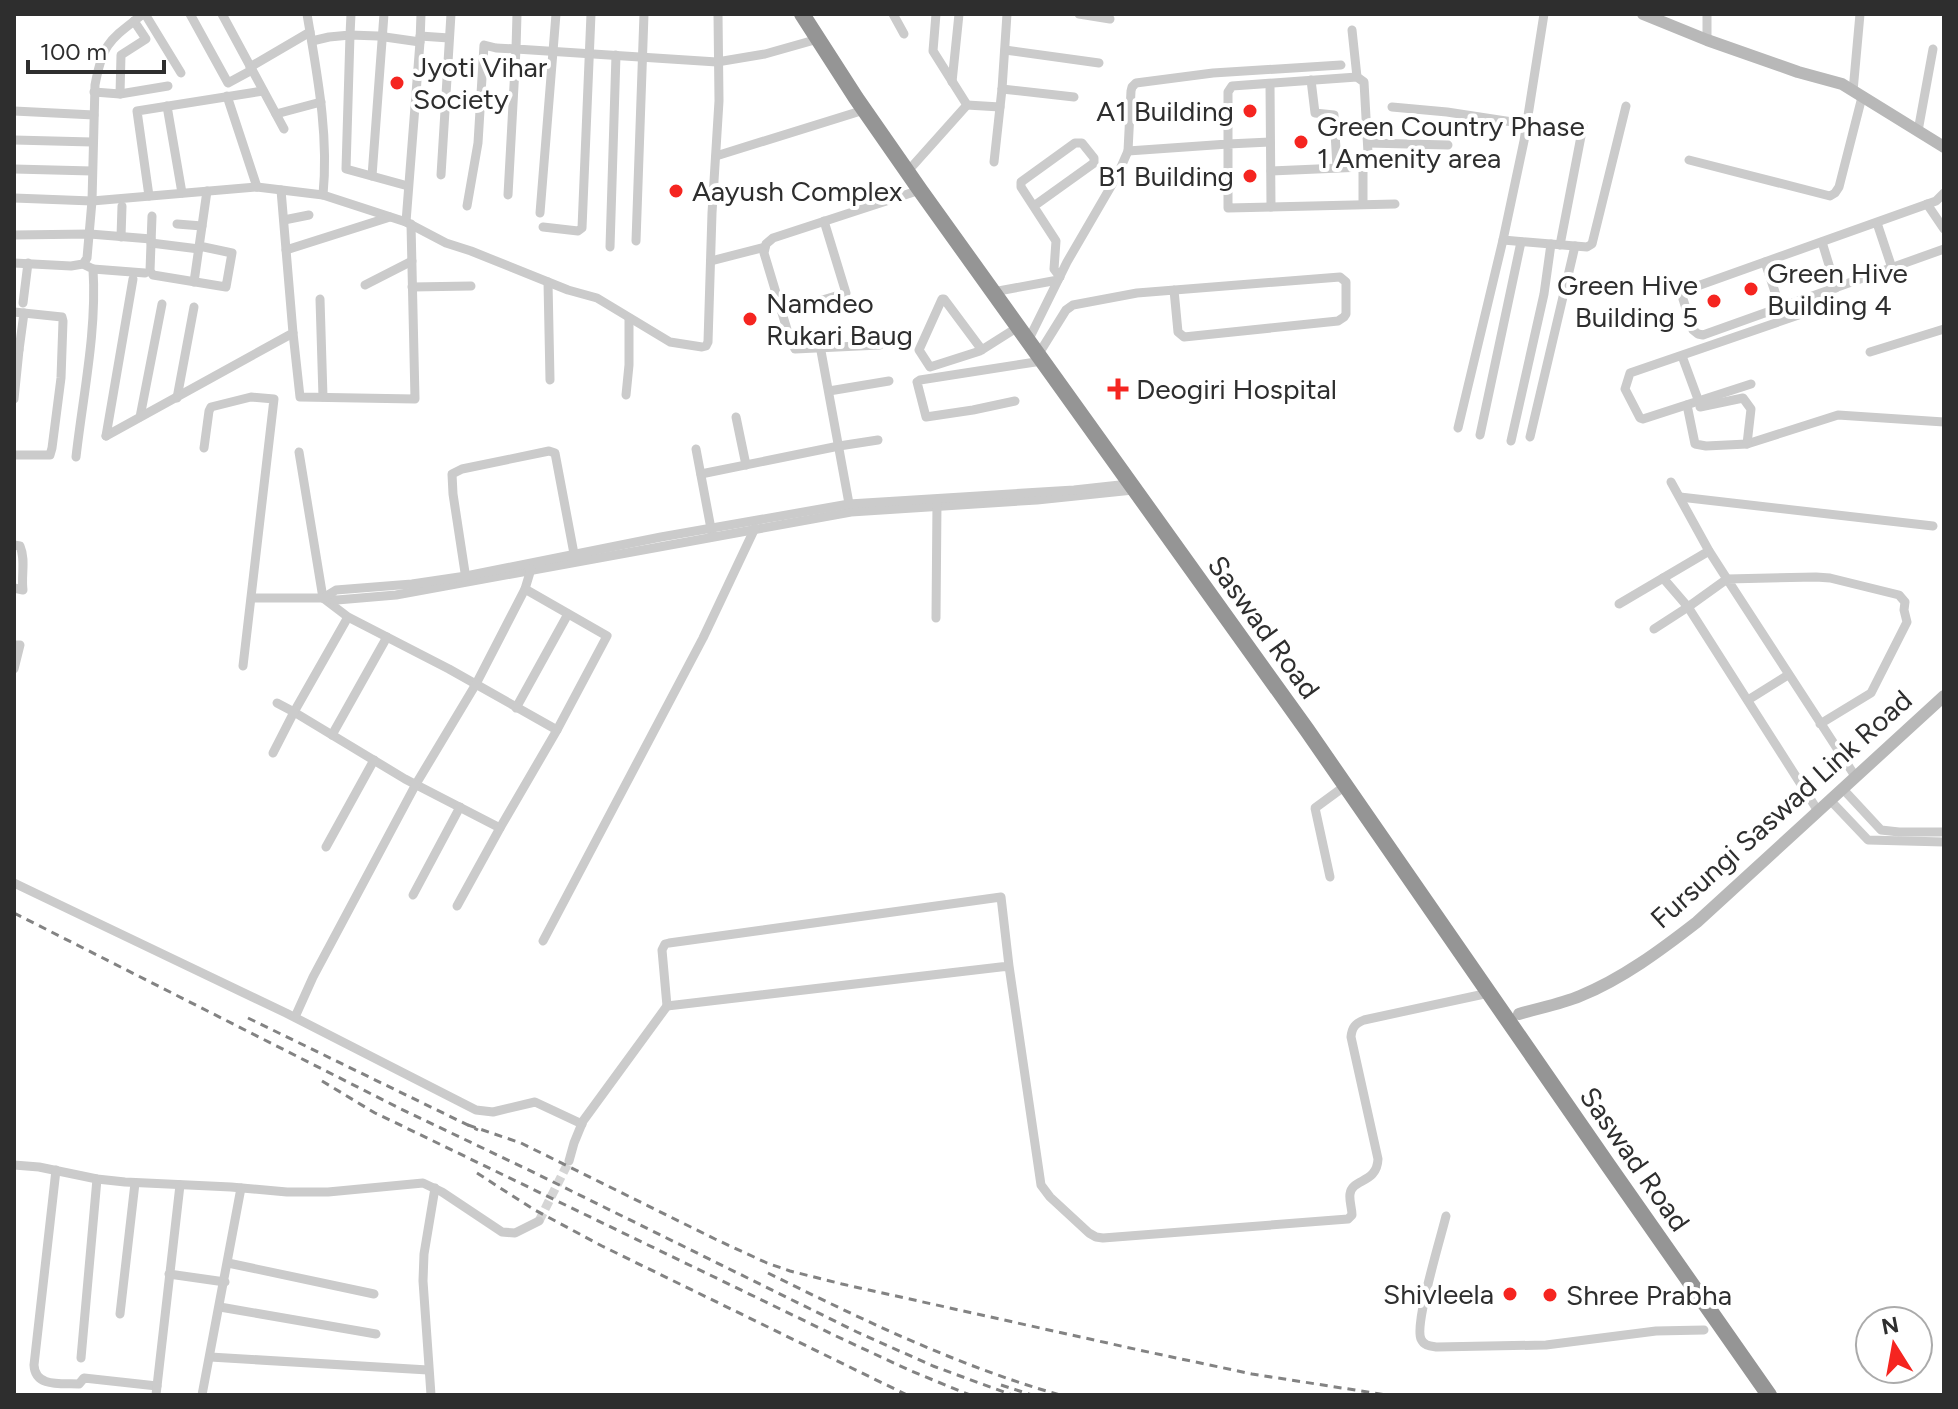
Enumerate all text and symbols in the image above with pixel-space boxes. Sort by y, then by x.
scale bar [28,24,164,74]
text: 100 m [40,37,107,66]
place label: Jyoti Vihar Society [413,50,548,116]
marker: Jyoti Vihar Society [388,74,406,92]
place label: A1 Building [1096,94,1234,128]
marker: A1 Building [1241,102,1259,120]
place label: Green Country Phase 1 Amenity area [1317,109,1585,175]
marker: Green Country Phase 1 Amenity area [1292,133,1310,151]
place label: B1 Building [1098,159,1234,193]
marker: B1 Building [1241,167,1259,185]
place label: Aayush Complex [692,174,903,208]
marker: Aayush Complex [667,182,685,200]
place label: Green Hive Building 4 [1767,256,1908,322]
place label: Green Hive Building 5 [1557,268,1698,334]
marker: Green Hive Building 4 [1742,280,1760,298]
place label: Namdeo Rukari Baug [766,286,913,352]
marker: Green Hive Building 5 [1705,292,1723,310]
marker: Namdeo Rukari Baug [741,310,759,328]
place label: Deogiri Hospital [1136,372,1337,406]
marker: Deogiri Hospital [1107,378,1129,400]
street label: Saswad Road [1201,549,1327,705]
street label: Fursungi Saswad Link Road [1643,683,1919,935]
street label: Saswad Road [1573,1080,1697,1238]
place label: Shivleela [1383,1277,1494,1311]
place label: Shree Prabha [1566,1278,1732,1312]
marker: Shivleela [1501,1285,1519,1303]
marker: Shree Prabha [1541,1286,1559,1304]
north arrow [1854,1305,1934,1385]
text: N [1879,1311,1901,1341]

